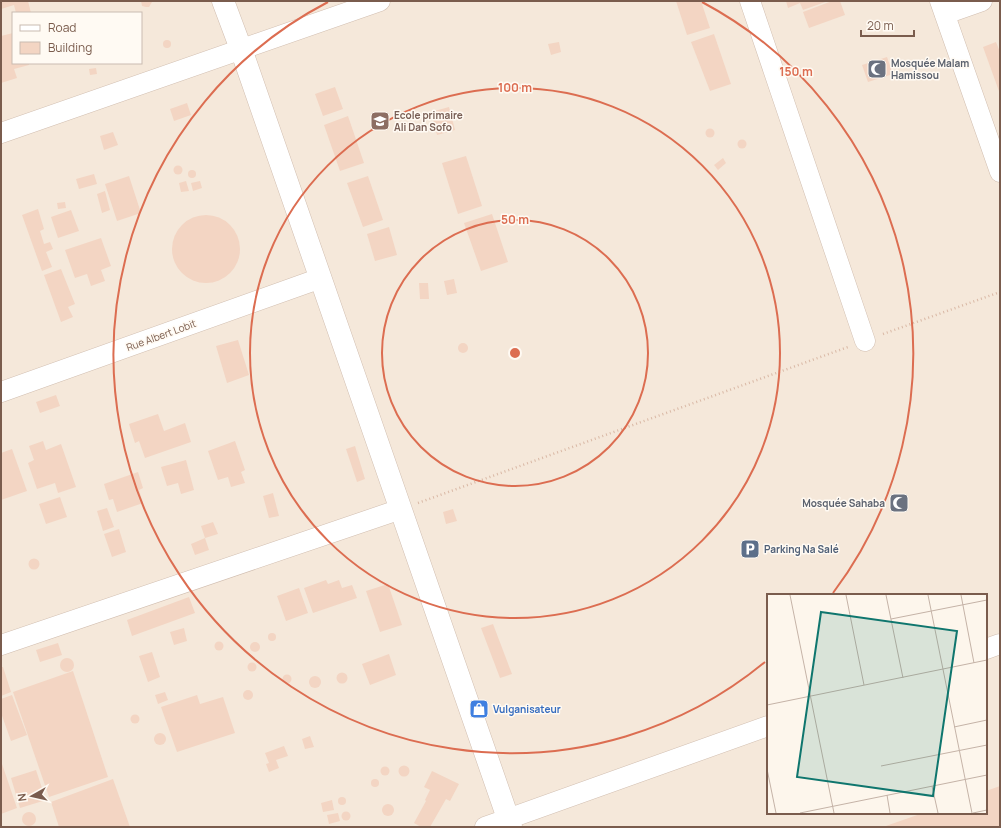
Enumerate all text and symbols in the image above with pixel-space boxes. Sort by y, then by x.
legend [12,12,142,64]
scale bar [861,12,914,38]
text: 20 m [867,17,894,34]
text: Road [48,19,76,36]
text: Building [48,39,92,56]
place label: Mosquée Malam Hamissou [891,56,969,82]
mosque icon: Mosquée Malam Hamissou [866,58,888,80]
text: 150 m [779,63,813,80]
text: 100 m [498,79,532,96]
place label: Ecole primaire Ali Dan Sofo [394,108,463,134]
school or university icon: Ecole primaire Ali Dan Sofo [369,110,391,132]
text: 50 m [501,211,529,228]
street label: Rue Albert Lobit [124,316,198,354]
centre of rings [508,346,522,360]
mosque icon: Mosquée Sahaba [888,492,910,514]
place label: Mosquée Sahaba [802,496,885,510]
parking icon: Parking Na Salé [739,538,761,560]
place label: Parking Na Salé [764,542,839,556]
inset map [767,594,987,814]
shop icon: Vulganisateur [468,698,490,720]
place label: Vulganisateur [493,702,561,716]
north arrow [12,776,52,816]
text: N [14,792,30,802]

